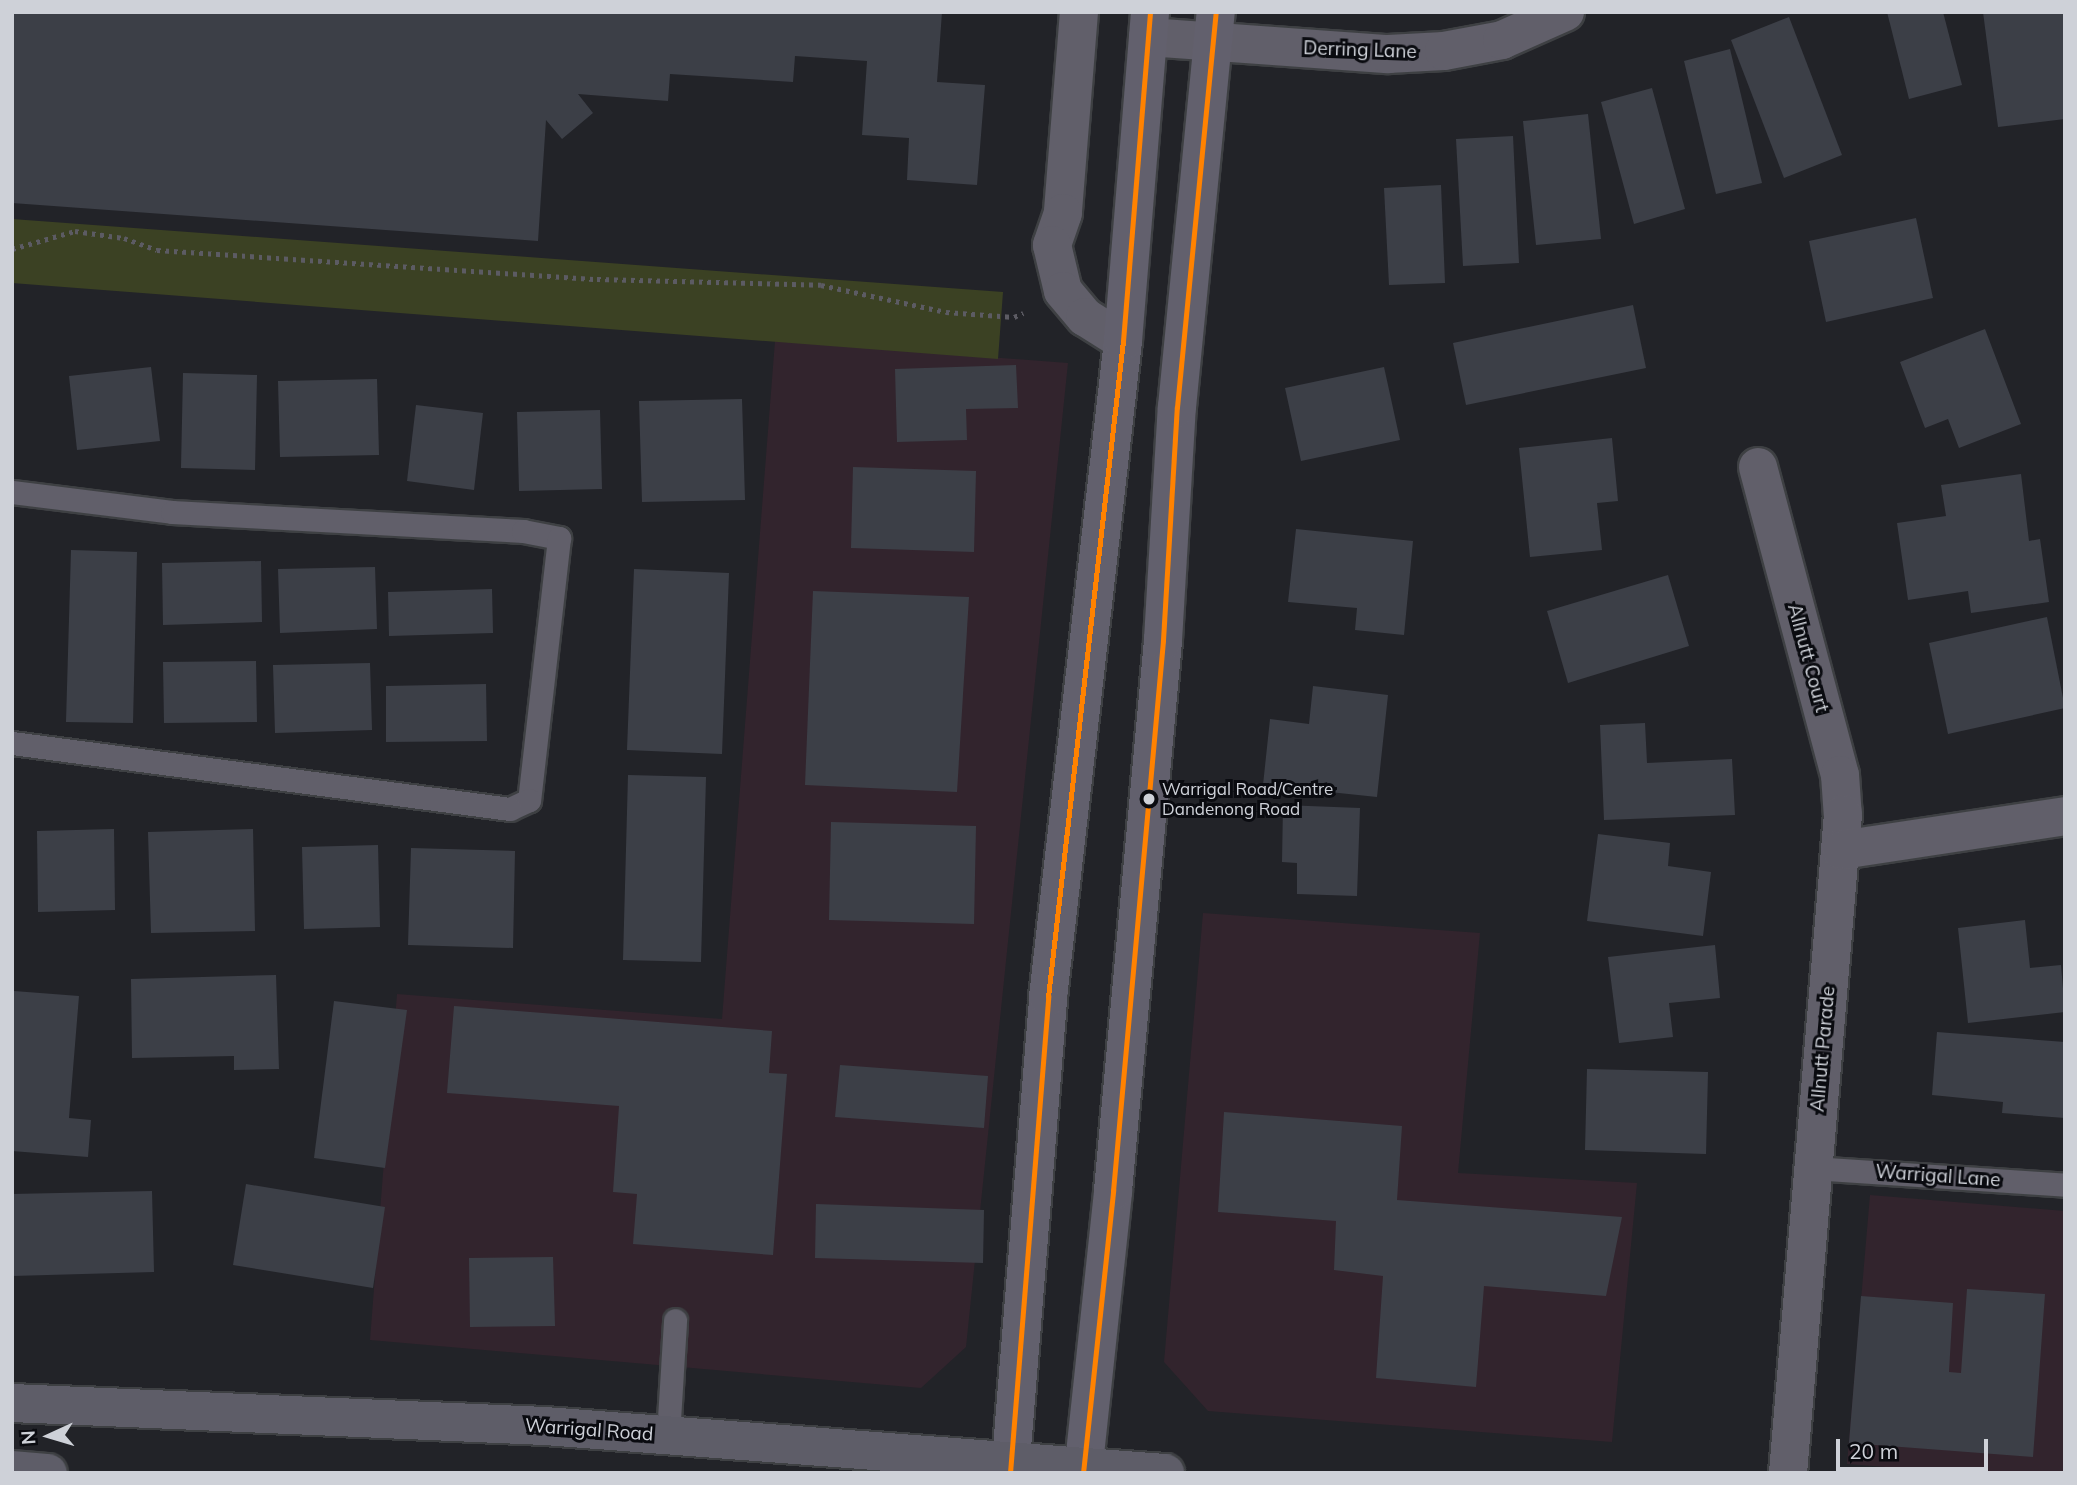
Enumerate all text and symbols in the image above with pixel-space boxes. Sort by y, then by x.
street label: Derring Lane [1303,37,1417,63]
street label: Allnutt Court [1783,601,1833,715]
place label: Warrigal Road/Centre Dandenong Road [1162,779,1333,819]
marker: Warrigal Road/Centre Dandenong Road [1142,792,1156,806]
street label: Allnutt Parade [1806,985,1840,1113]
street label: Warrigal Lane [1875,1160,2001,1192]
north arrow [14,1401,84,1471]
street label: Warrigal Road [524,1414,654,1446]
scale bar [1839,1426,1991,1470]
text: N [16,1429,41,1445]
text: 20 m [1849,1438,1898,1464]

